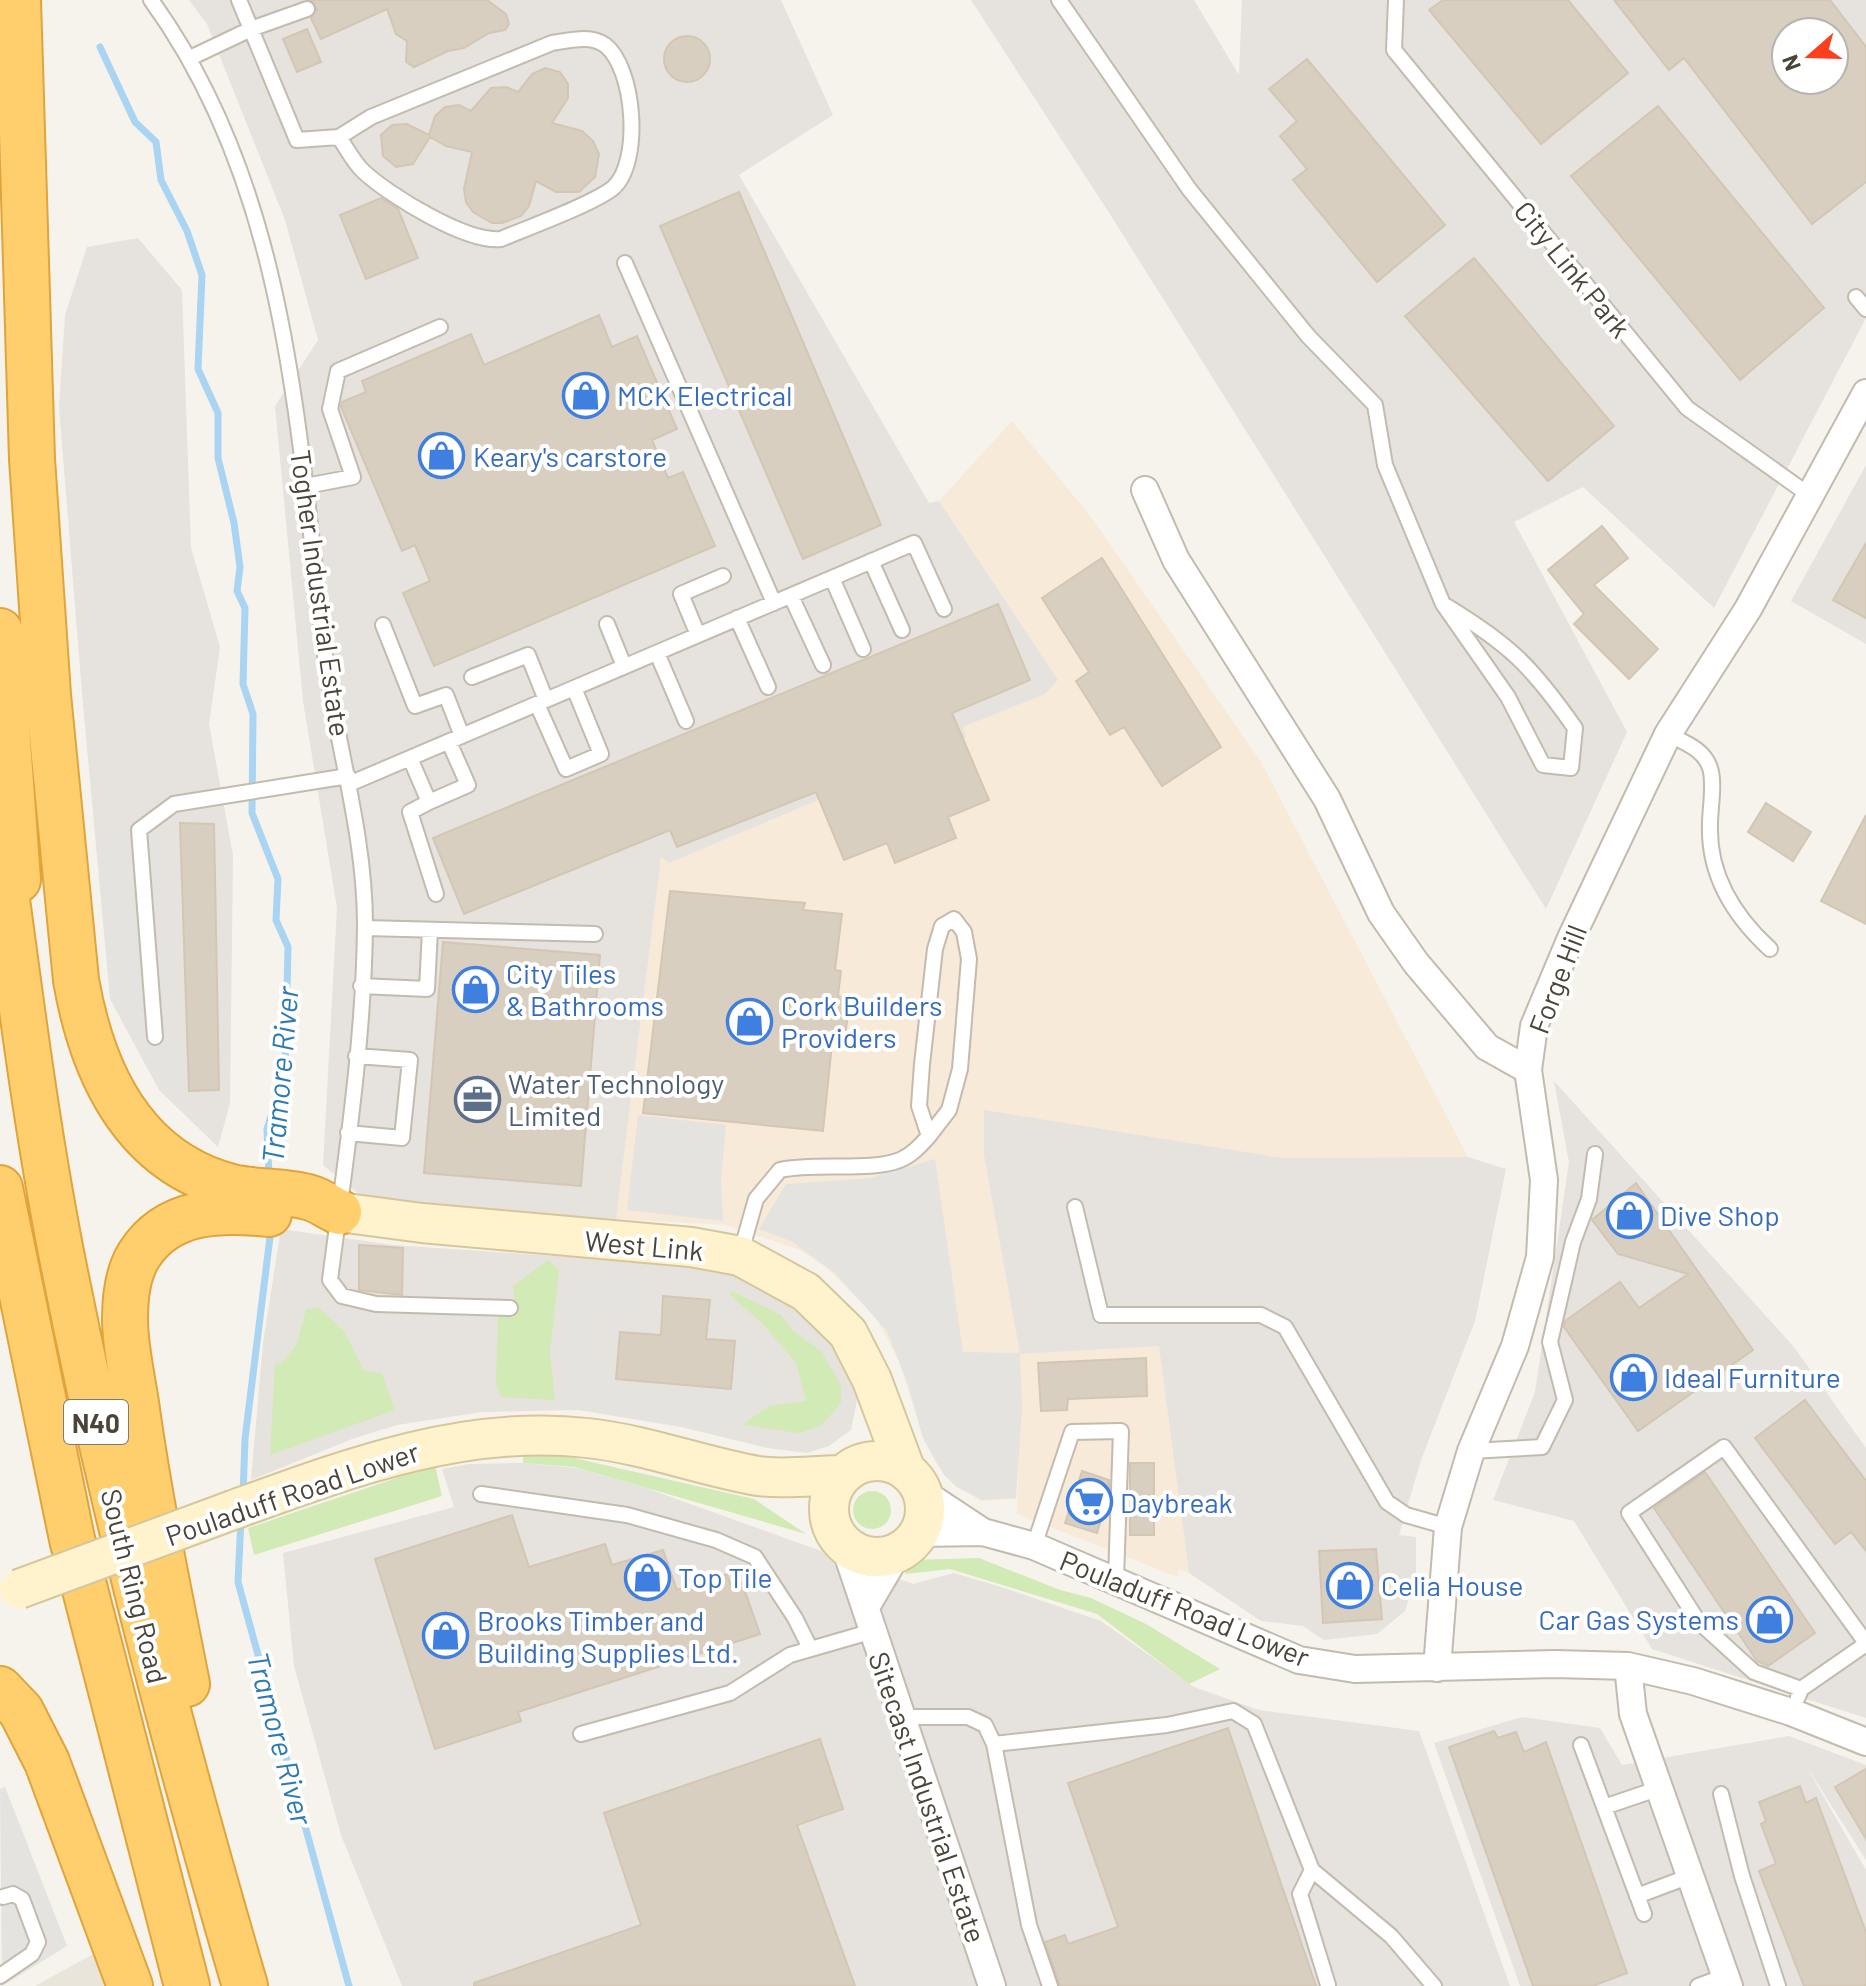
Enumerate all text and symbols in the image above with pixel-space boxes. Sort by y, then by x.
north arrow [1770,16,1850,96]
text: N [1776,52,1805,75]
street label: City Link Park [1508,194,1638,344]
shop icon: MCK Electrical [562,371,610,419]
place label: MCK Electrical [617,378,792,412]
shop icon: Keary's carstore [418,432,466,480]
place label: Keary's carstore [473,439,667,473]
street label: Togher Industrial Estate [284,448,358,738]
street label: Forge Hill [1521,920,1593,1038]
place label: City Tiles & Bathrooms [506,956,664,1022]
shop icon: City Tiles & Bathrooms [451,965,499,1013]
water label: Tramore River [253,984,305,1165]
place label: Cork Builders Providers [781,988,943,1054]
shop icon: Cork Builders Providers [726,997,774,1045]
place label: Water Technology Limited [508,1066,724,1132]
office icon: Water Technology Limited [453,1075,501,1123]
shop icon: Dive Shop [1605,1191,1653,1239]
place label: Dive Shop [1660,1198,1780,1232]
street label: West Link [583,1223,705,1267]
shop icon: Ideal Furniture [1609,1353,1657,1401]
place label: Ideal Furniture [1664,1360,1841,1394]
road number: N40 [64,1400,128,1444]
street label: Pouladuff Road Lower [161,1434,423,1552]
supermarket icon: Daybreak [1065,1478,1113,1526]
street label: South Ring Road [94,1485,176,1687]
place label: Daybreak [1120,1485,1233,1519]
street label: Pouladuff Road Lower [1055,1542,1315,1674]
shop icon: Top Tile [623,1553,671,1601]
place label: Top Tile [678,1560,772,1594]
shop icon: Celia House [1326,1561,1374,1609]
place label: Celia House [1381,1568,1523,1602]
shop icon: Car Gas Systems [1746,1595,1794,1643]
place label: Car Gas Systems [1539,1602,1739,1636]
place label: Brooks Timber and Building Supplies Ltd. [477,1603,739,1669]
shop icon: Brooks Timber and Building Supplies Ltd. [422,1612,470,1660]
street label: Sitecast Industrial Estate [862,1647,994,1947]
water label: Tramore River [241,1648,322,1830]

